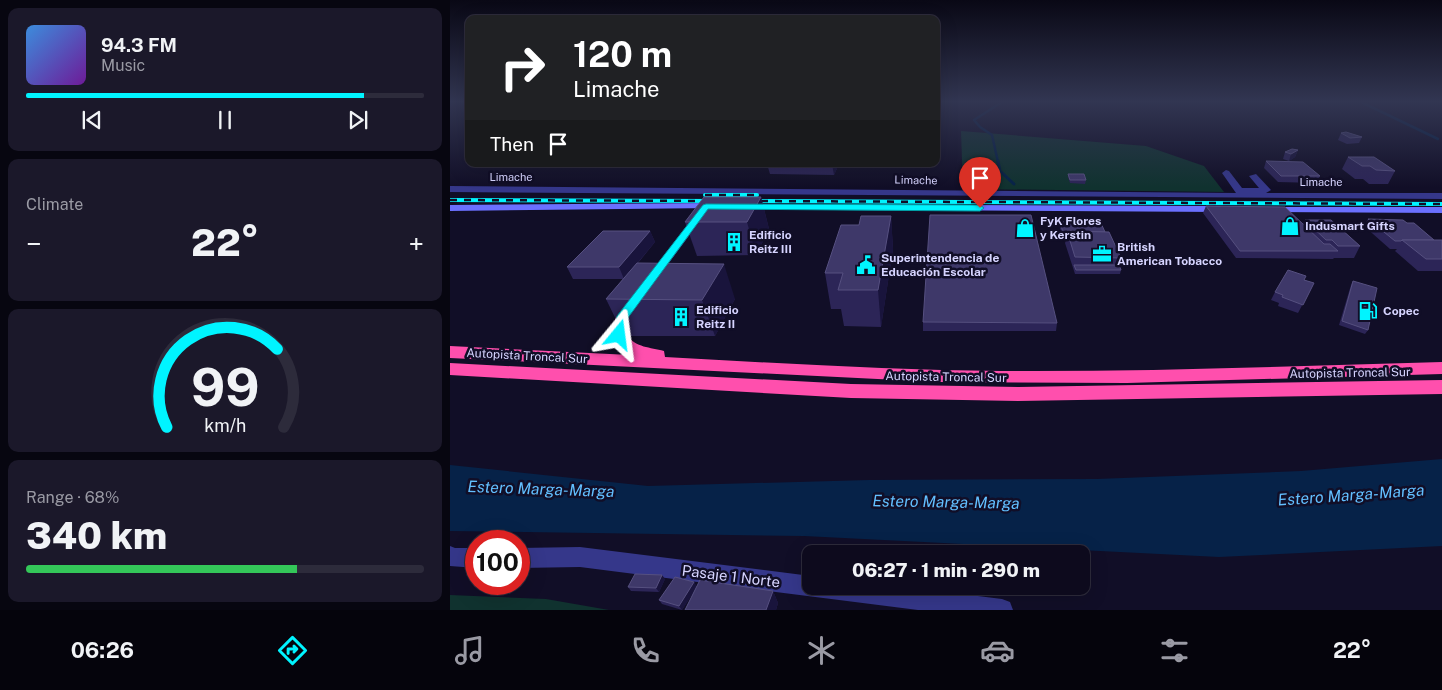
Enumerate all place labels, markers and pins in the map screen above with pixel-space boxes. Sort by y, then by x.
pin [959,157,1001,208]
place label: FyK Flores y Kerstin [1040,214,1101,242]
shop icon: Indusmart Gifts [1279,215,1301,237]
shop icon: FyK Flores y Kerstin [1014,217,1036,239]
place label: Indusmart Gifts [1305,219,1395,233]
place label: Edificio Reitz III [749,228,792,256]
building icon: Edificio Reitz III [723,231,745,253]
place label: British American Tobacco [1117,240,1222,268]
office icon: British American Tobacco [1091,243,1113,265]
place label: Superintendencia de Educación Escolar [881,251,999,279]
public building icon: Superintendencia de Educación Escolar [855,254,877,276]
fuel station icon: Copec [1357,300,1379,322]
place label: Edificio Reitz II [696,303,739,331]
place label: Copec [1383,304,1420,318]
building icon: Edificio Reitz II [670,306,692,328]

